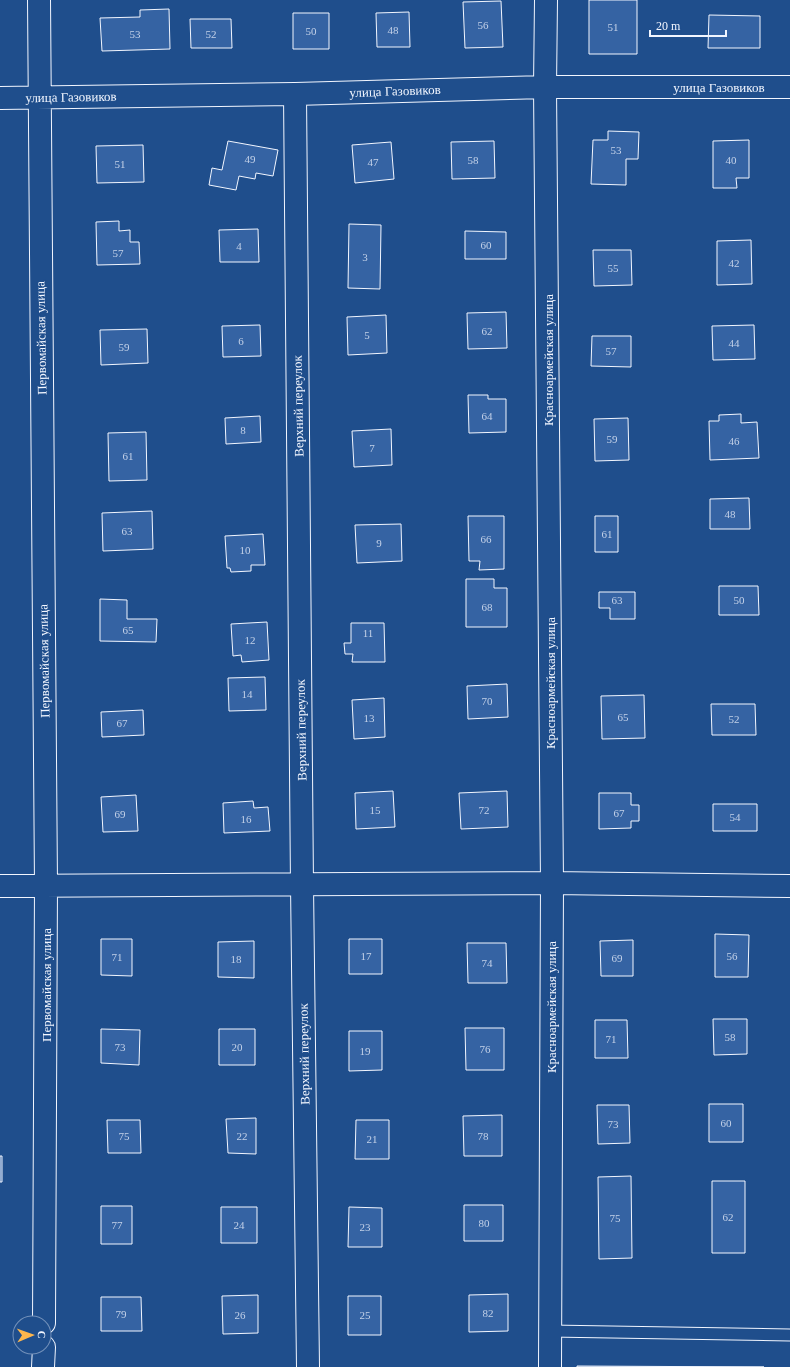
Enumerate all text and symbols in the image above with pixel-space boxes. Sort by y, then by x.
scale bar [650,12,726,38]
house number: 56 [478,19,489,31]
text: 20 m [656,19,681,33]
house number: 51 [608,21,619,33]
house number: 48 [388,24,399,36]
house number: 50 [306,25,317,37]
house number: 53 [130,28,141,40]
house number: 52 [206,28,217,40]
street label: улица Газовиков [673,80,765,95]
street label: улица Газовиков [349,82,441,100]
street label: улица Газовиков [25,89,117,105]
house number: 53 [611,144,622,156]
house number: 49 [245,153,256,165]
house number: 58 [468,154,479,166]
house number: 40 [726,154,737,166]
house number: 47 [368,156,379,168]
house number: 51 [115,158,126,170]
house number: 60 [481,239,492,251]
house number: 4 [236,240,242,252]
house number: 57 [113,247,124,259]
house number: 3 [362,251,368,263]
house number: 42 [729,257,740,269]
house number: 55 [608,262,619,274]
street label: Первомайская улица [33,281,49,395]
street label: Красноармейская улица [541,294,556,426]
house number: 62 [482,325,493,337]
house number: 5 [364,329,370,341]
house number: 6 [238,335,244,347]
house number: 44 [729,337,740,349]
house number: 59 [119,341,130,353]
house number: 57 [606,345,617,357]
street label: Верхний переулок [290,354,306,457]
house number: 64 [482,410,493,422]
house number: 8 [240,424,246,436]
house number: 59 [607,433,618,445]
house number: 46 [729,435,740,447]
house number: 7 [369,442,375,454]
house number: 61 [123,450,134,462]
house number: 48 [725,508,736,520]
house number: 63 [122,525,133,537]
house number: 61 [602,528,613,540]
house number: 66 [481,533,492,545]
house number: 9 [376,537,382,549]
house number: 10 [240,544,251,556]
house number: 63 [612,594,623,606]
house number: 50 [734,594,745,606]
house number: 68 [482,601,493,613]
street label: Первомайская улица [36,604,52,718]
street label: Красноармейская улица [543,617,558,749]
house number: 65 [123,624,134,636]
house number: 11 [363,627,373,639]
house number: 12 [245,634,256,646]
street label: Верхний переулок [293,678,309,781]
house number: 14 [242,688,253,700]
house number: 70 [482,695,493,707]
house number: 65 [618,711,629,723]
house number: 13 [364,712,375,724]
house number: 52 [729,713,740,725]
house number: 67 [117,717,128,729]
house number: 15 [370,804,381,816]
house number: 72 [479,804,490,816]
house number: 67 [614,807,625,819]
house number: 69 [115,808,126,820]
house number: 54 [730,811,741,823]
house number: 16 [241,813,252,825]
street label: Первомайская улица [39,928,54,1042]
street label: Красноармейская улица [544,941,559,1073]
house number: 17 [361,950,372,962]
house number: 56 [727,950,738,962]
house number: 71 [112,951,123,963]
house number: 69 [612,952,623,964]
house number: 18 [231,953,242,965]
house number: 74 [482,957,493,969]
street label: Верхний переулок [296,1002,312,1105]
house number: 58 [725,1031,736,1043]
house number: 71 [606,1033,617,1045]
house number: 73 [115,1041,126,1053]
house number: 20 [232,1041,243,1053]
house number: 76 [480,1043,491,1055]
house number: 19 [360,1045,371,1057]
house number: 60 [721,1117,732,1129]
house number: 73 [608,1118,619,1130]
house number: 75 [119,1130,130,1142]
house number: 22 [237,1130,248,1142]
house number: 78 [478,1130,489,1142]
house number: 21 [367,1133,378,1145]
house number: 62 [723,1211,734,1223]
house number: 75 [610,1212,621,1224]
house number: 80 [479,1217,490,1229]
house number: 77 [112,1219,123,1231]
house number: 24 [234,1219,245,1231]
house number: 23 [360,1221,371,1233]
house number: 82 [483,1307,494,1319]
house number: 79 [116,1308,127,1320]
house number: 26 [235,1309,246,1321]
house number: 25 [360,1309,371,1321]
north arrow [12,1315,52,1355]
text: С [36,1330,48,1339]

